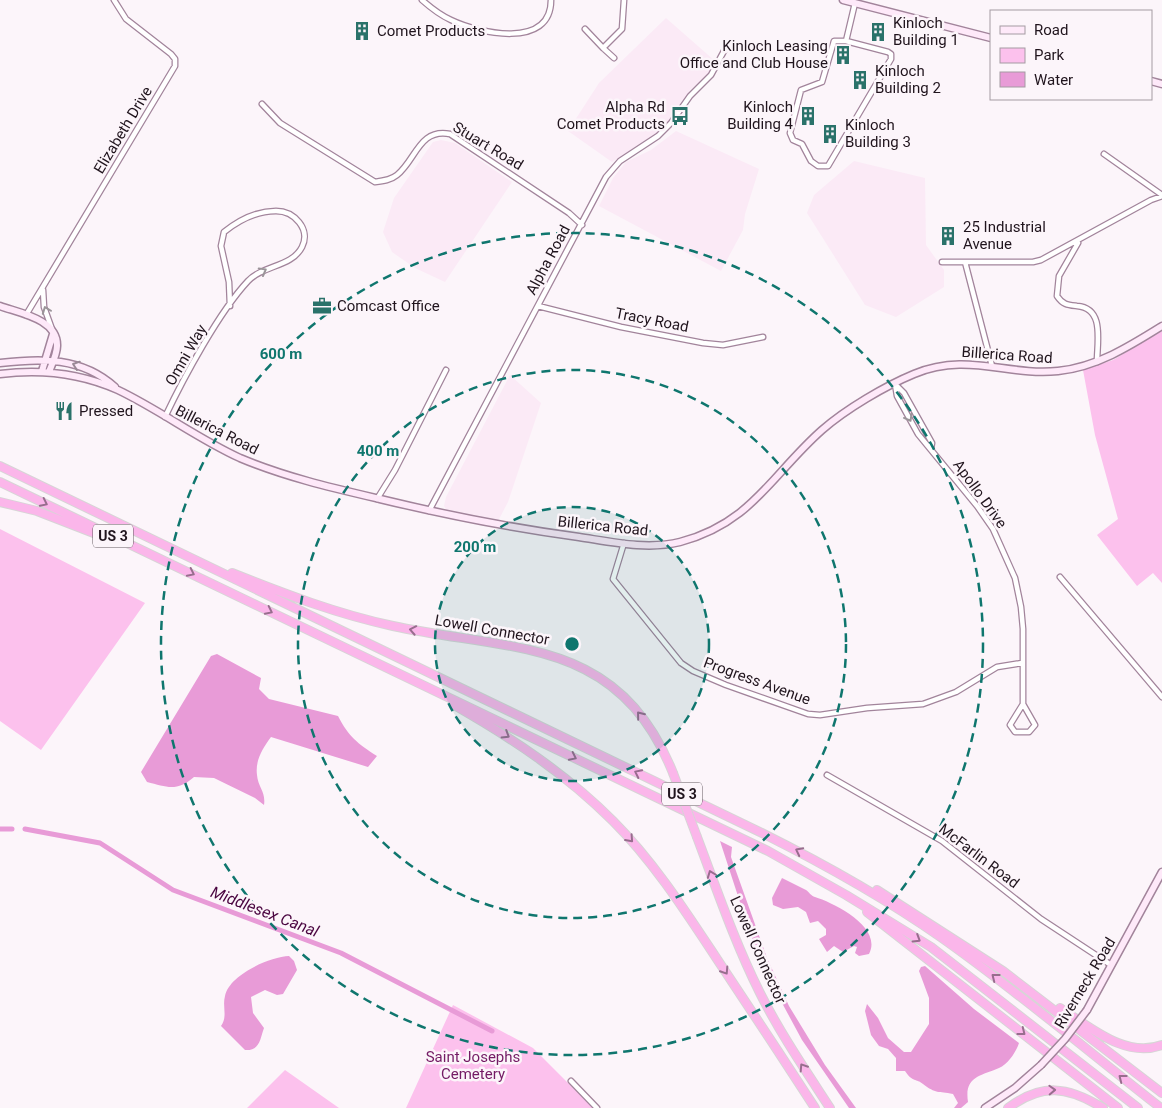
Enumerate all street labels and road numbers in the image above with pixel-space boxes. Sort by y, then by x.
street label: Elizabeth Drive [90,83,156,177]
street label: Stuart Road [450,118,526,174]
street label: Alpha Road [522,222,574,298]
street label: Tracy Road [614,304,690,336]
street label: Omni Way [161,321,211,389]
street label: Billerica Road [961,343,1053,367]
street label: Billerica Road [172,401,262,459]
street label: Apollo Drive [949,456,1011,532]
street label: Billerica Road [557,512,649,540]
road number: US 3 [93,524,133,548]
street label: Lowell Connector [433,611,551,649]
street label: Progress Avenue [701,653,813,709]
road number: US 3 [662,782,702,806]
street label: McFarlin Road [935,820,1023,892]
street label: Lowell Connector [726,893,790,1007]
street label: Riverneck Road [1051,934,1119,1032]

